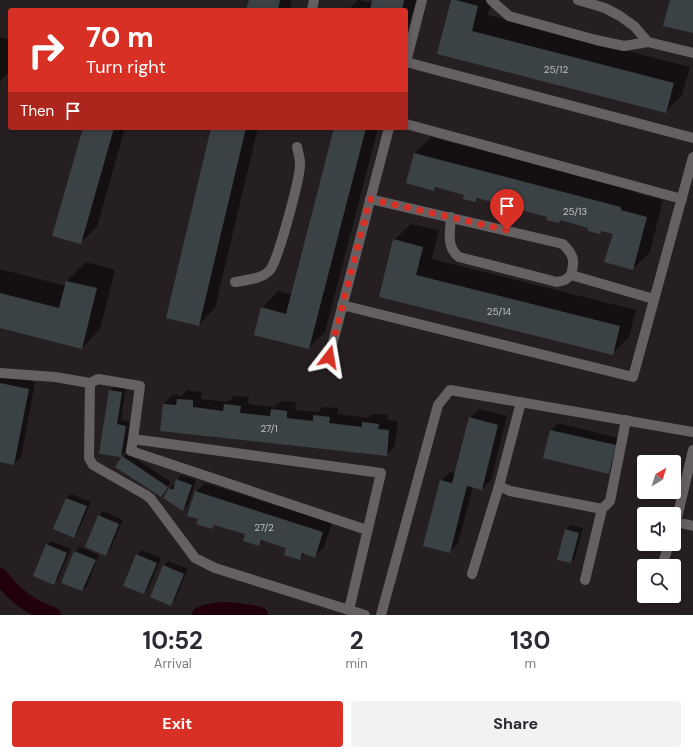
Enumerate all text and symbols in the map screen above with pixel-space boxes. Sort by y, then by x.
text: 70 m [86,19,154,56]
icon: right [20,24,72,76]
text: Turn right [86,55,166,79]
house number: 25/12 [544,63,568,76]
icon: arrive [62,100,84,122]
text: Then [20,101,54,121]
pin [490,189,524,230]
icon: arrive [496,195,518,217]
house number: 25/13 [563,205,587,218]
house number: 25/14 [487,305,511,318]
position arrow [308,336,350,378]
house number: 27/1 [260,422,278,435]
north arrow [637,455,681,499]
map controls [637,455,681,603]
button: sound [637,507,681,551]
house number: 27/2 [254,521,274,534]
button: search [637,559,681,603]
text: 10:52 [143,625,203,656]
text: 2 [350,625,364,656]
text: 130 [510,625,550,656]
text: Arrival [154,655,192,672]
text: min [346,655,368,672]
text: m [525,655,536,672]
button: Exit [12,701,343,747]
button: Share [351,701,681,747]

